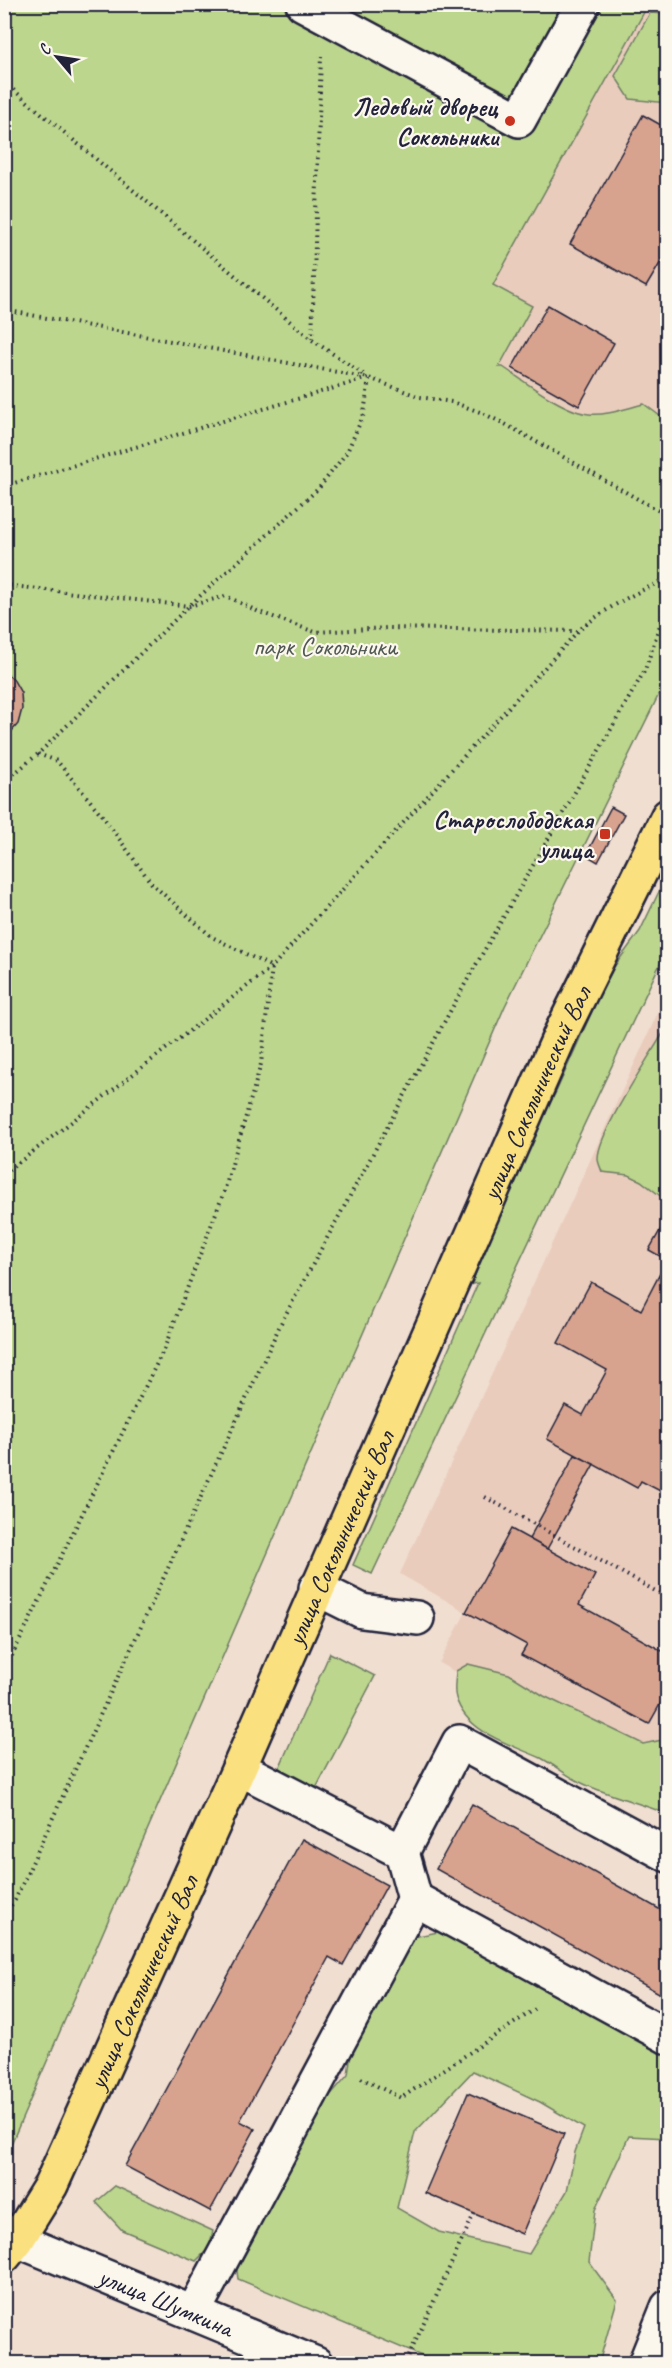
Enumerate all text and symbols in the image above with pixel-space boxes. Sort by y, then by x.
north arrow [27,27,87,87]
text: С [34,40,56,58]
place label: Ледовый дворец Сокольники [352,90,500,153]
marker: Ледовый дворец Сокольники [503,114,517,128]
park label: парк Сокольники [253,630,399,663]
place label: Старослободская улица [433,803,596,866]
marker: Старослободская улица [598,827,612,841]
street label: улица Сокольнический Вал [473,979,599,1207]
street label: улица Сокольнический Вал [278,1424,402,1652]
street label: улица Сокольнический Вал [79,1868,206,2096]
street label: улица Шумкина [92,2259,240,2345]

